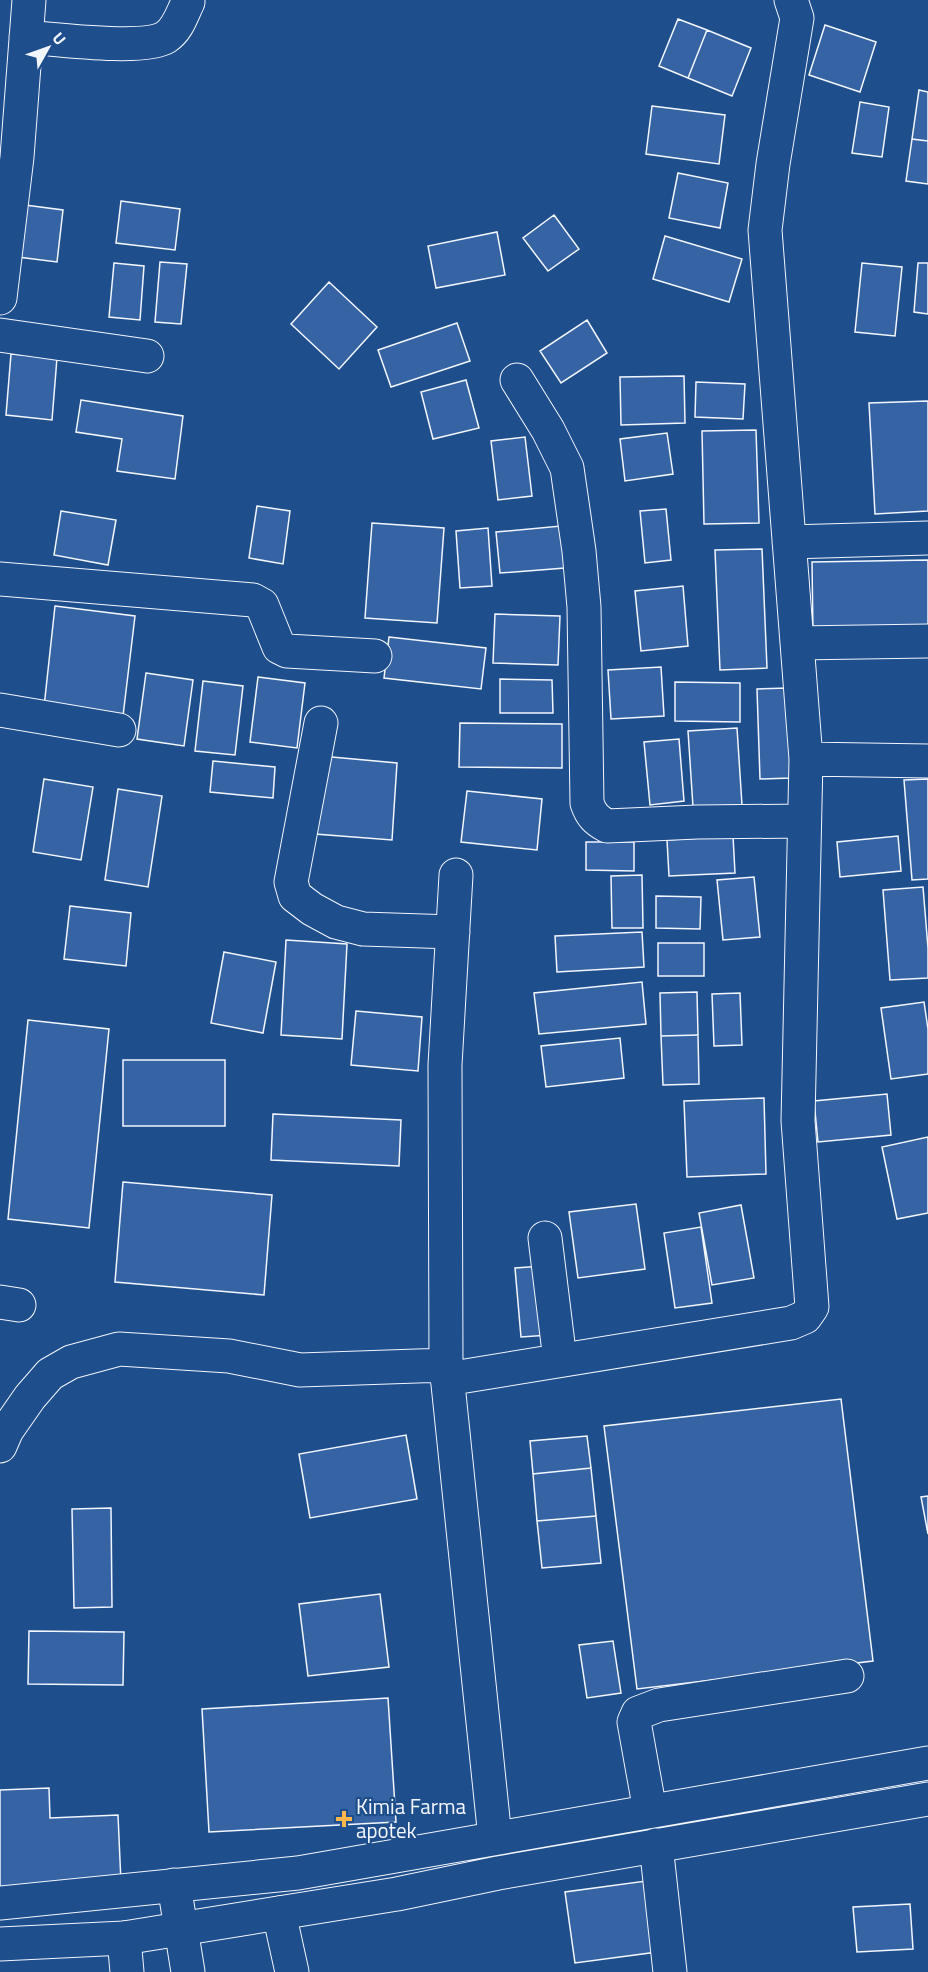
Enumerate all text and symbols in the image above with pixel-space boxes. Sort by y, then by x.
north arrow [18,18,78,78]
text: U [47,27,72,50]
place label: Kimia Farma apotek [356,1790,467,1846]
marker: Kimia Farma apotek [337,1812,351,1826]

